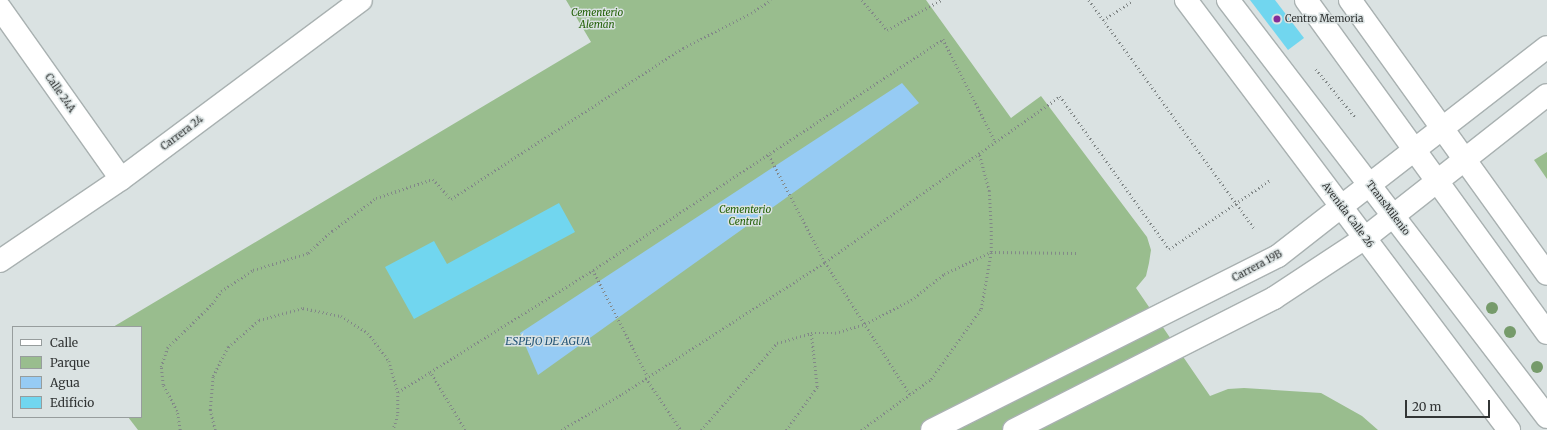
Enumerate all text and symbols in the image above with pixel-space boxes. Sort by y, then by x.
park label: Cementerio Alemán [571,6,623,30]
place label: Centro Memoria [1285,13,1363,25]
marker: Centro Memoria [1272,14,1282,24]
street label: Calle 24A [42,71,78,115]
street label: Carrera 24 [158,113,206,153]
street label: TransMilenio [1364,178,1412,238]
street label: Avenida Calle 26 [1320,180,1376,250]
park label: Cementerio Central [719,203,771,226]
street label: Carrera 19B [1230,248,1284,284]
legend [12,326,142,418]
water label: ESPEJO DE AGUA [505,334,591,348]
text: Calle [50,335,78,350]
text: Parque [50,355,90,370]
text: Agua [50,375,80,390]
scale bar [1407,392,1492,418]
text: Edificio [50,395,94,410]
text: 20 m [1412,399,1441,414]

